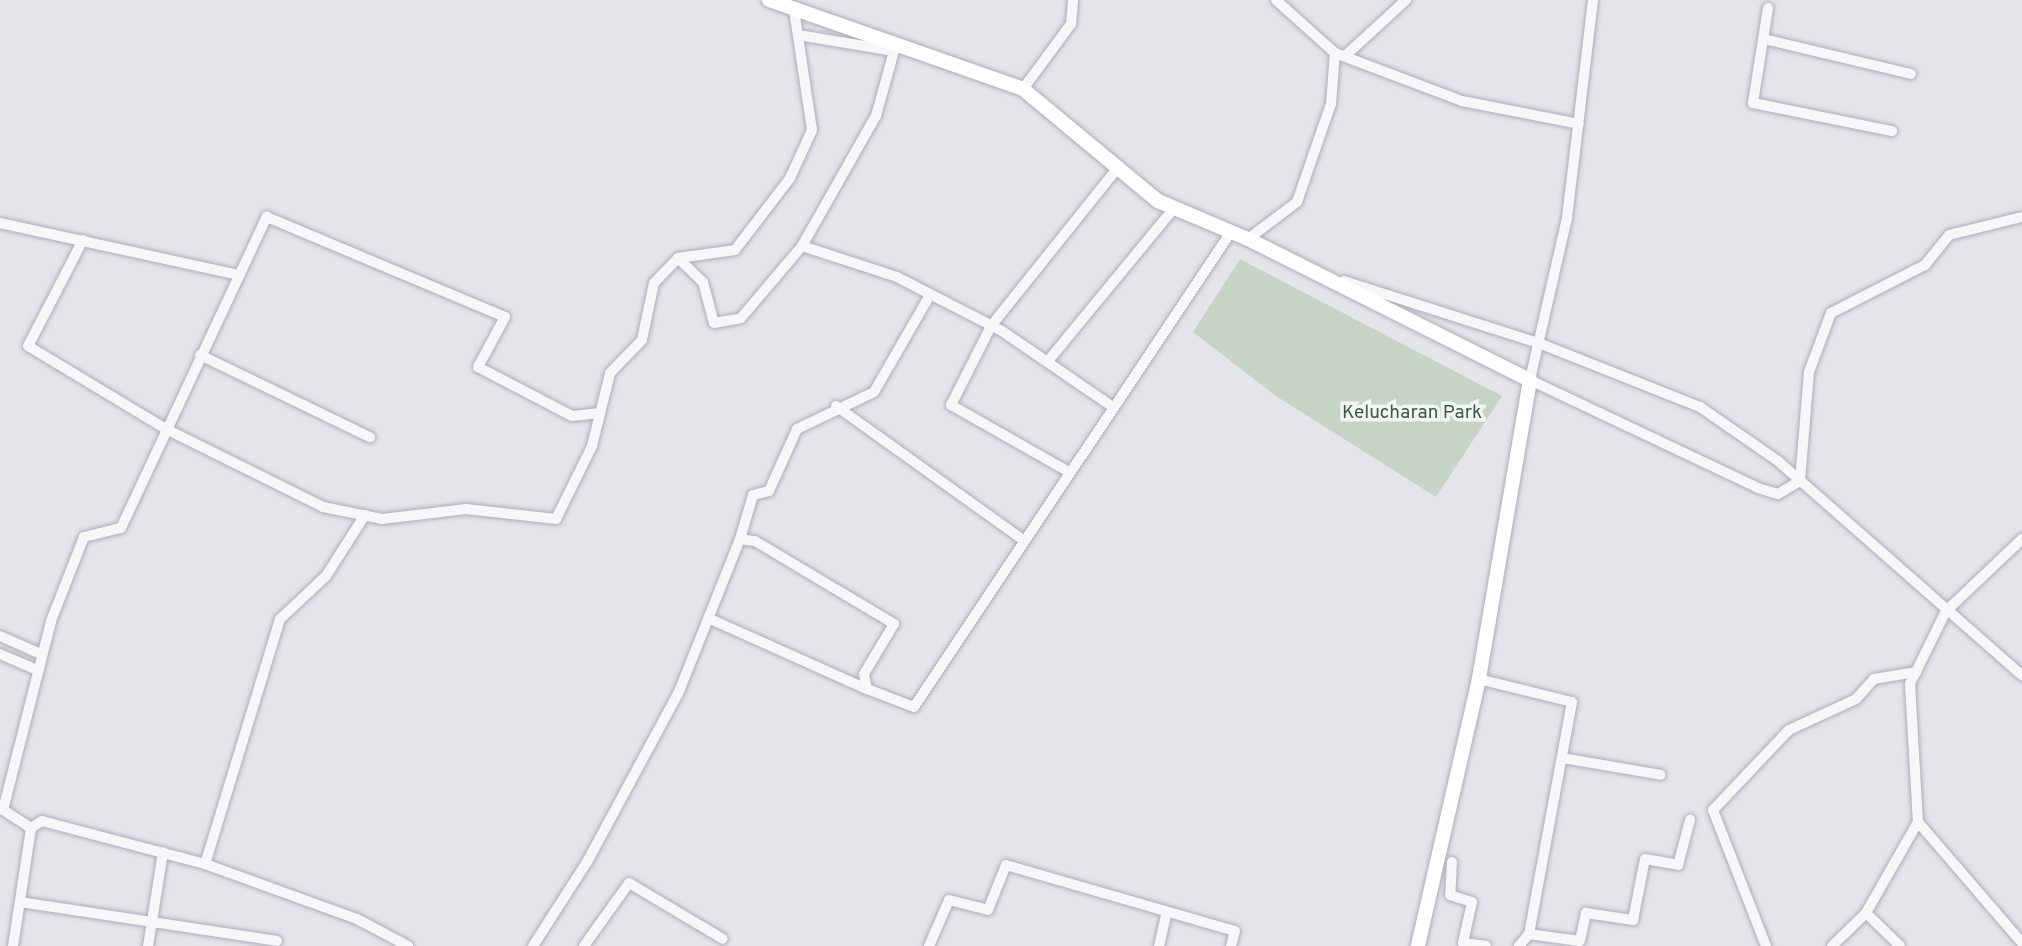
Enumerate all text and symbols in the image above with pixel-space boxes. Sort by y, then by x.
park label: Kelucharan Park [1342,403,1482,425]

